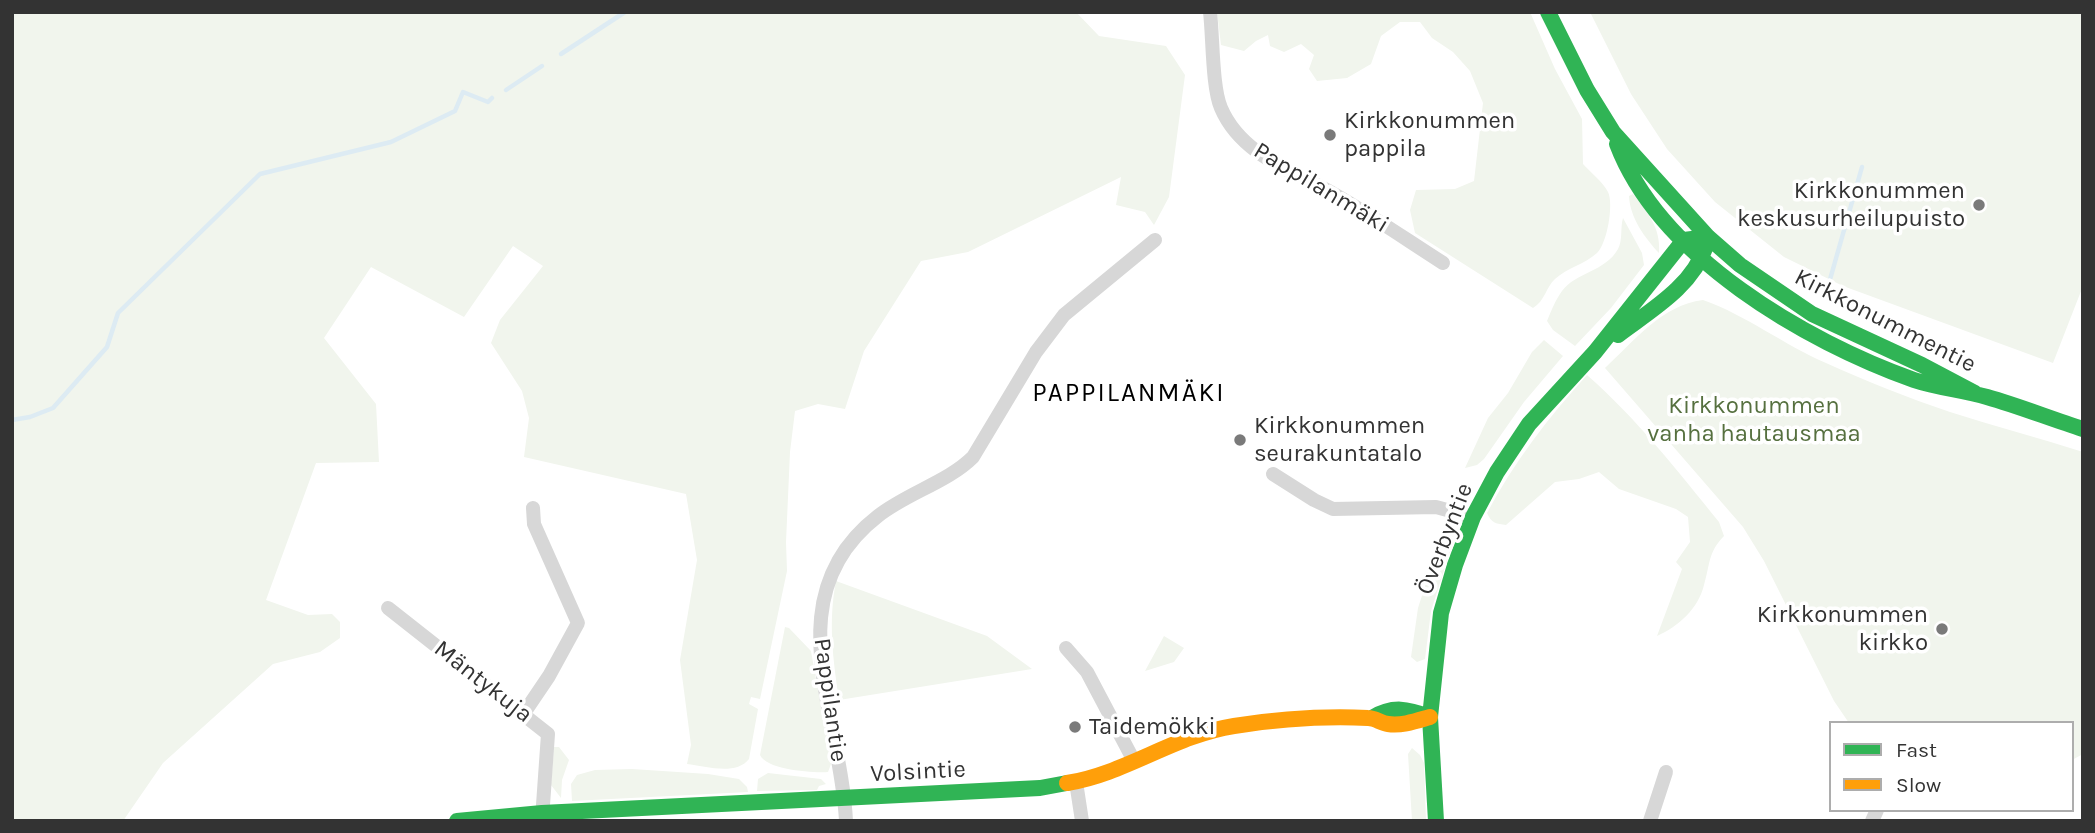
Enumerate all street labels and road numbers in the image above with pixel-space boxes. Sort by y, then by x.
street label: Pappilanmäki [1248,136,1394,240]
street label: Kirkkonummentie [1789,263,1981,379]
street label: Överbyntie [1411,479,1479,599]
street label: Mäntykuja [428,635,538,729]
street label: Pappilantie [807,636,853,764]
street label: Volsintie [870,755,966,789]

